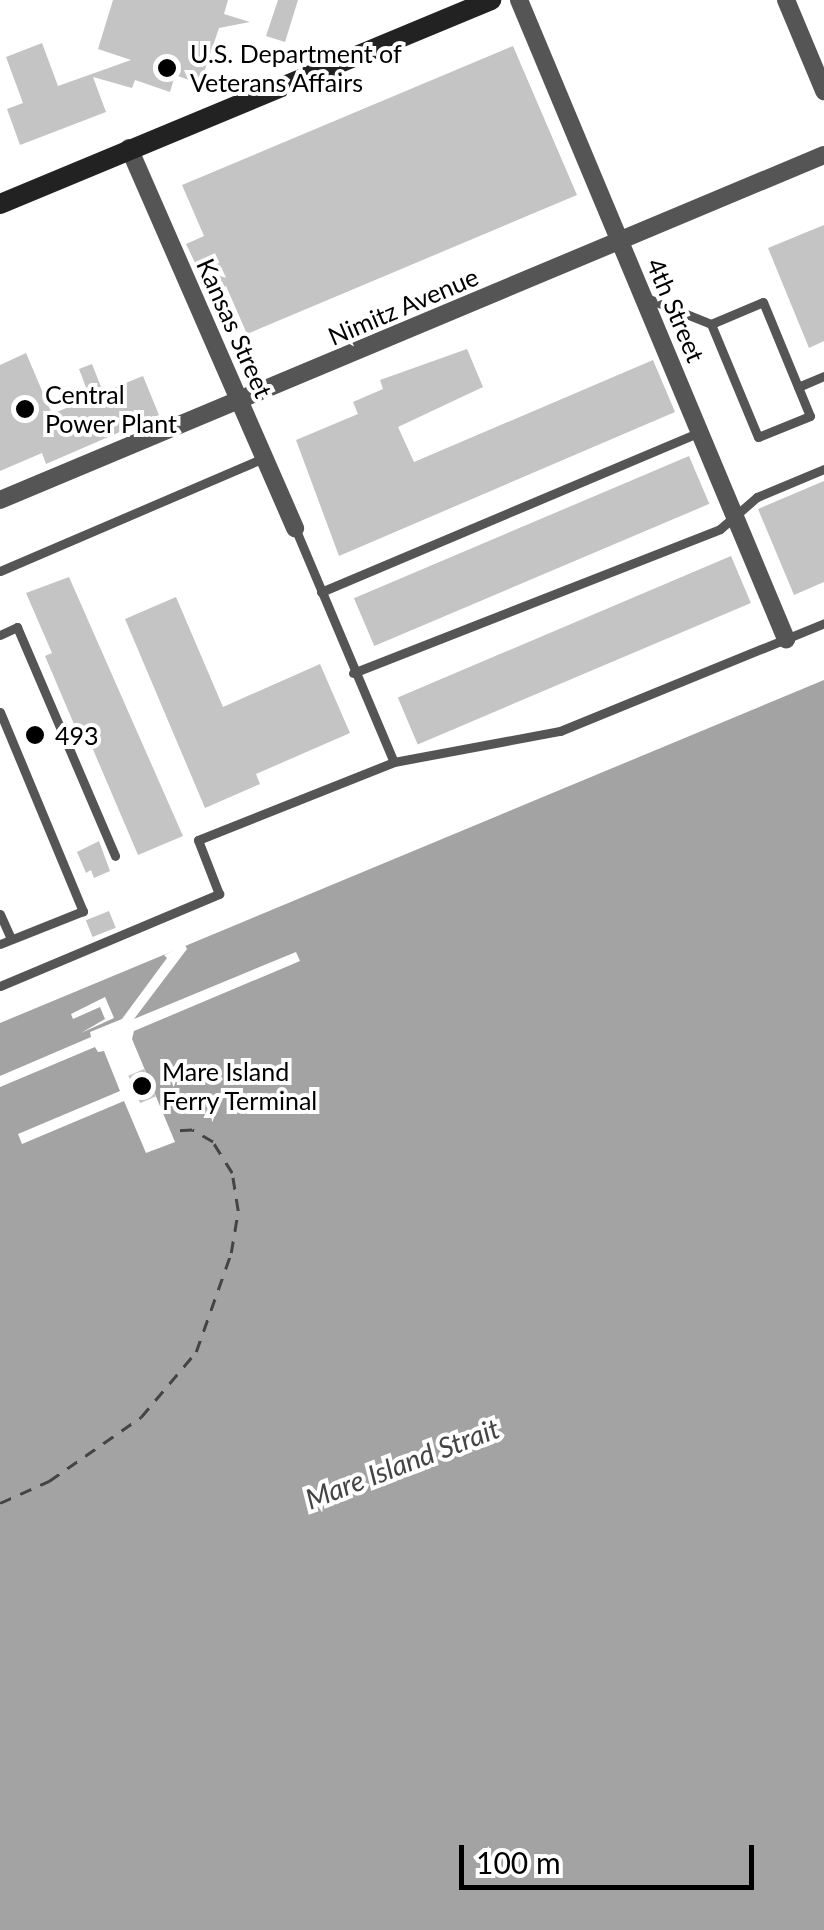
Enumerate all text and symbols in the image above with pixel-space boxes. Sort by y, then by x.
place label: U.S. Department of Veterans Affairs [190,39,402,98]
marker: U.S. Department of Veterans Affairs [154,55,180,81]
street label: Kansas Street [191,254,279,402]
street label: 4th Street [641,254,711,366]
street label: Nimitz Avenue [323,261,483,351]
place label: Central Power Plant [45,380,177,439]
marker: Central Power Plant [14,398,36,420]
place label: 493 [55,720,98,750]
marker: 493 [24,724,46,746]
place label: Mare Island Ferry Terminal [162,1057,319,1116]
marker: Mare Island Ferry Terminal [131,1075,153,1097]
water label: Mare Island Strait [300,1411,504,1515]
scale bar [464,1825,759,1887]
text: 100 m [476,1844,561,1880]

